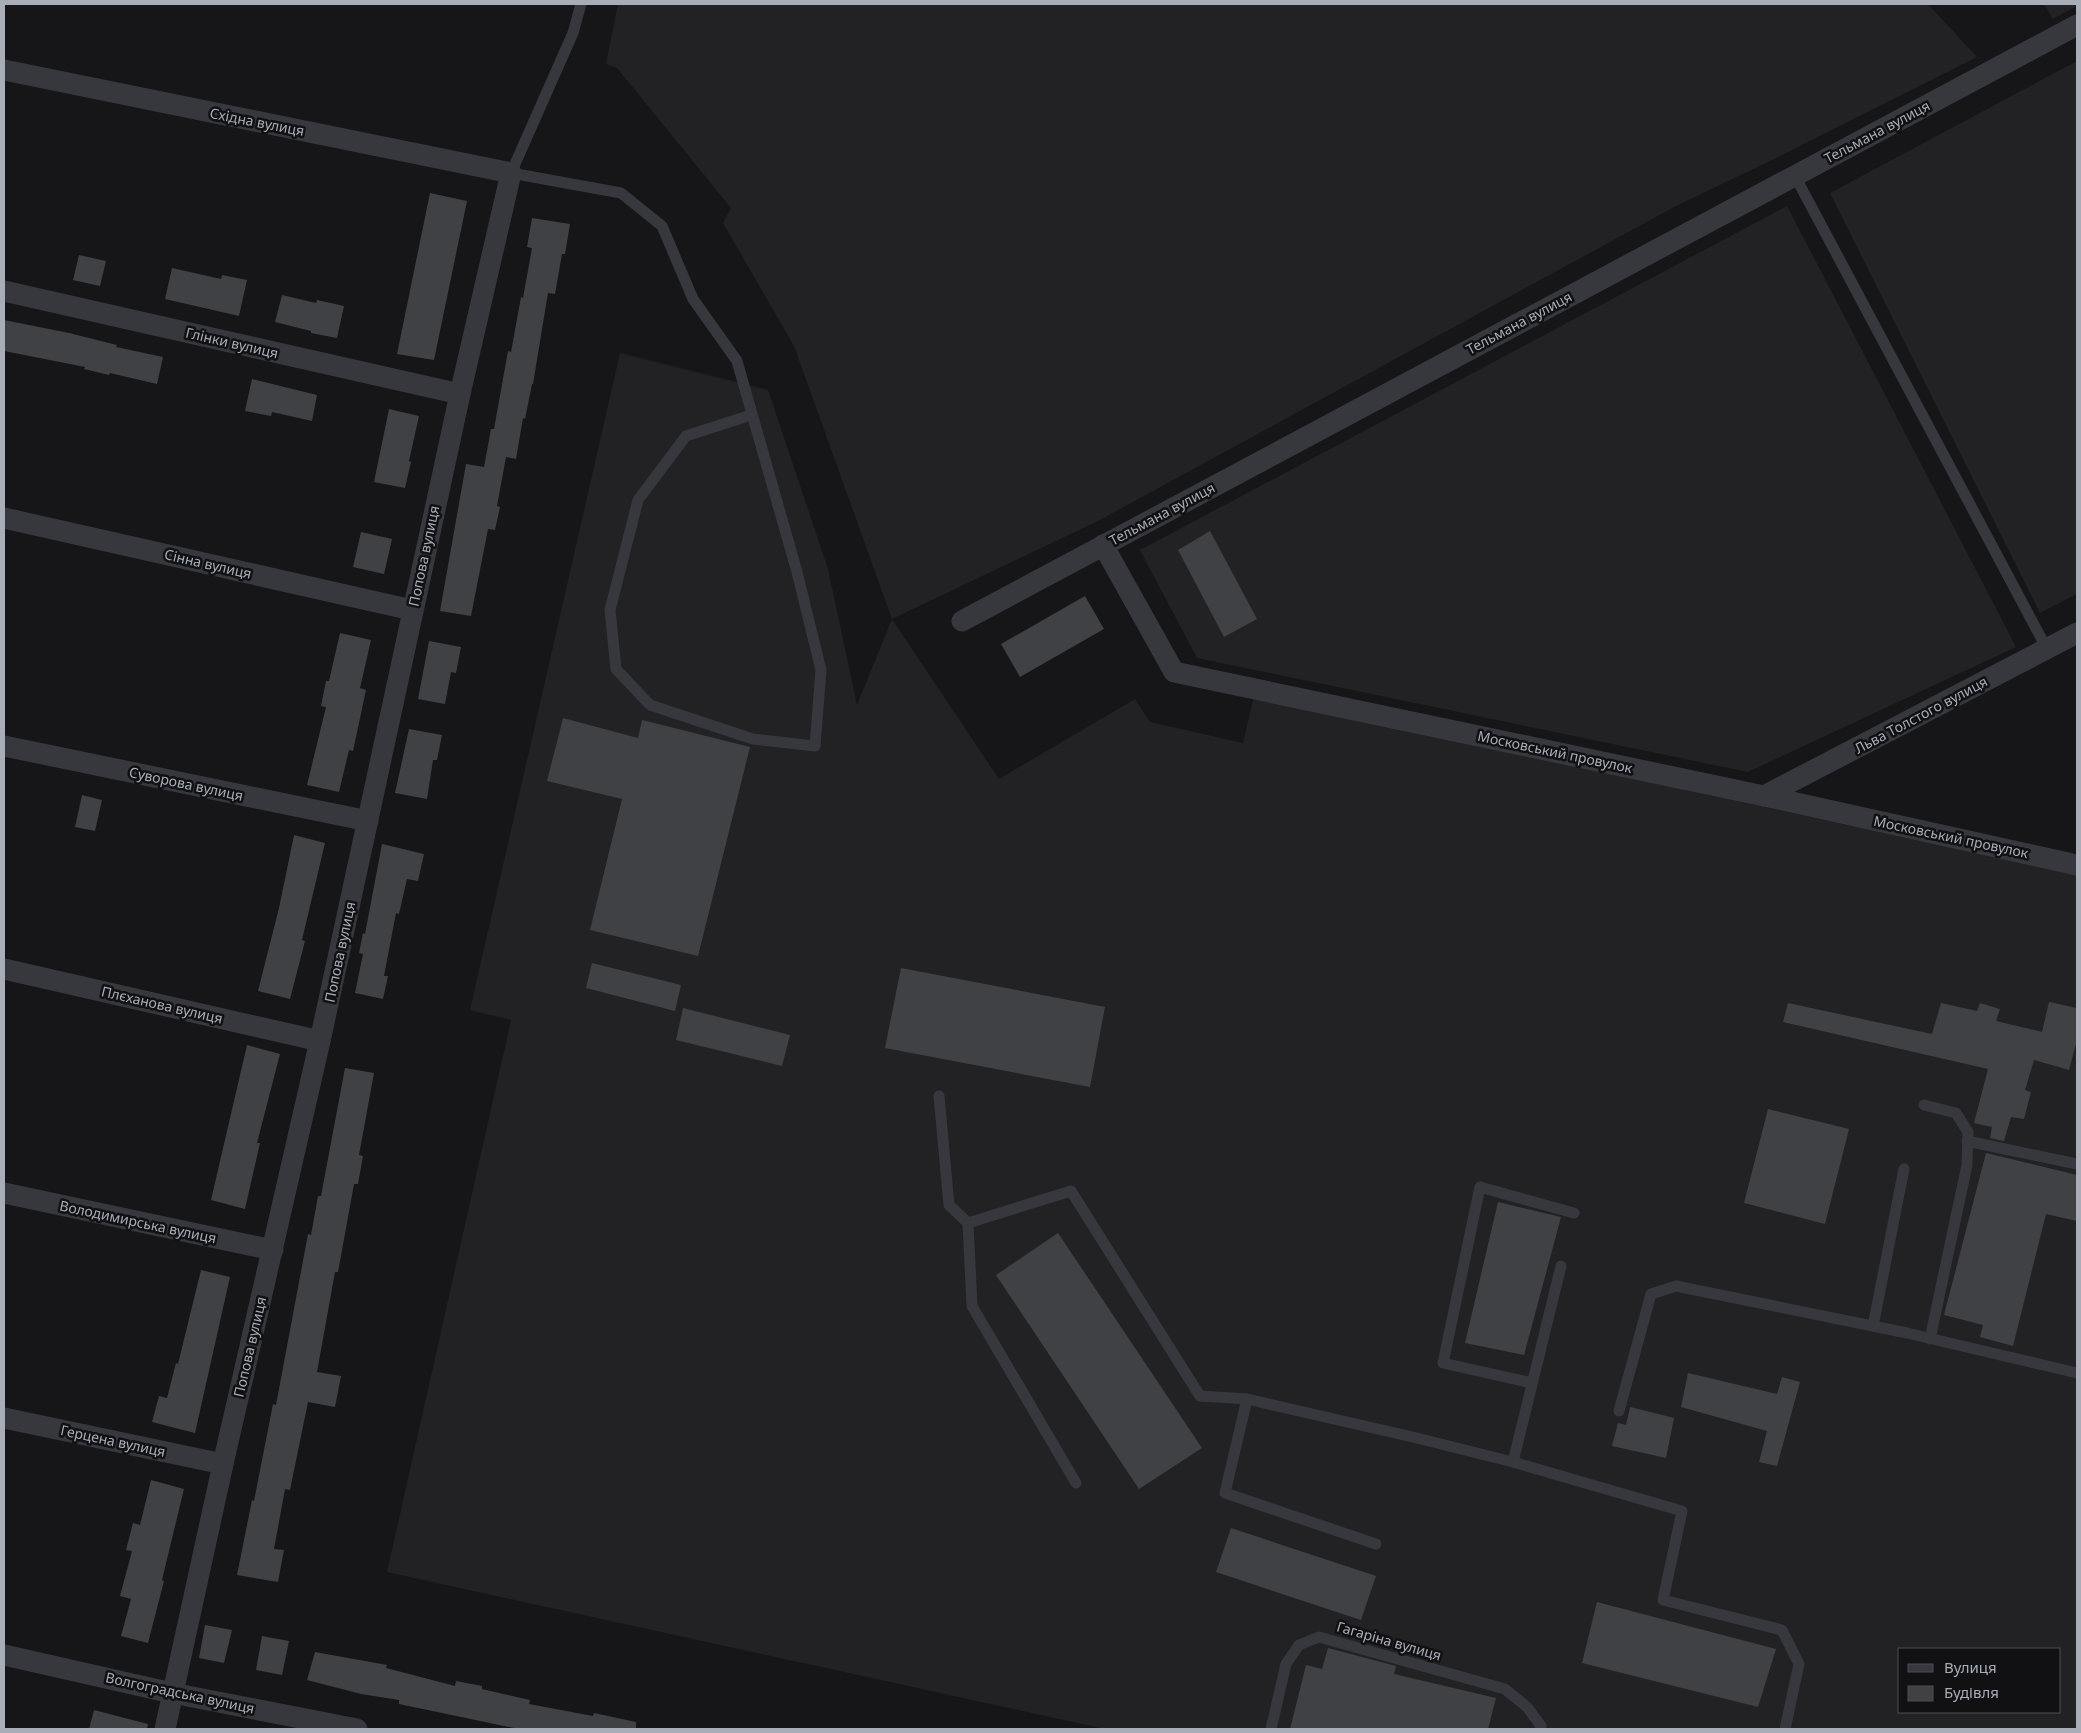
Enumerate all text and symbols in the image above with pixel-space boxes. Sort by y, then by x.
street label: Тельмана вулиця [1821,96,1933,167]
street label: Східна вулиця [208,103,306,140]
street label: Тельмана вулиця [1463,287,1575,358]
street label: Глінки вулиця [184,323,280,362]
street label: Тельмана вулиця [1106,478,1218,549]
street label: Попова вулиця [404,504,443,608]
street label: Сінна вулиця [163,544,254,583]
street label: Льва Толстого вулиця [1851,671,1990,758]
street label: Московський провулок [1476,726,1635,777]
street label: Суворова вулиця [127,762,245,805]
street label: Московський провулок [1872,811,2031,862]
street label: Попова вулиця [320,900,359,1004]
street label: Плєханова вулиця [100,981,225,1028]
street label: Володимирська вулиця [58,1196,218,1247]
street label: Попова вулиця [229,1295,270,1399]
street label: Герцена вулиця [59,1420,167,1461]
street label: Гагаріна вулиця [1335,1616,1444,1665]
legend [1898,1648,2061,1713]
text: Вулиця [1944,1657,1997,1677]
street label: Волгоградська вулиця [104,1667,256,1718]
text: Будівля [1944,1682,1999,1702]

